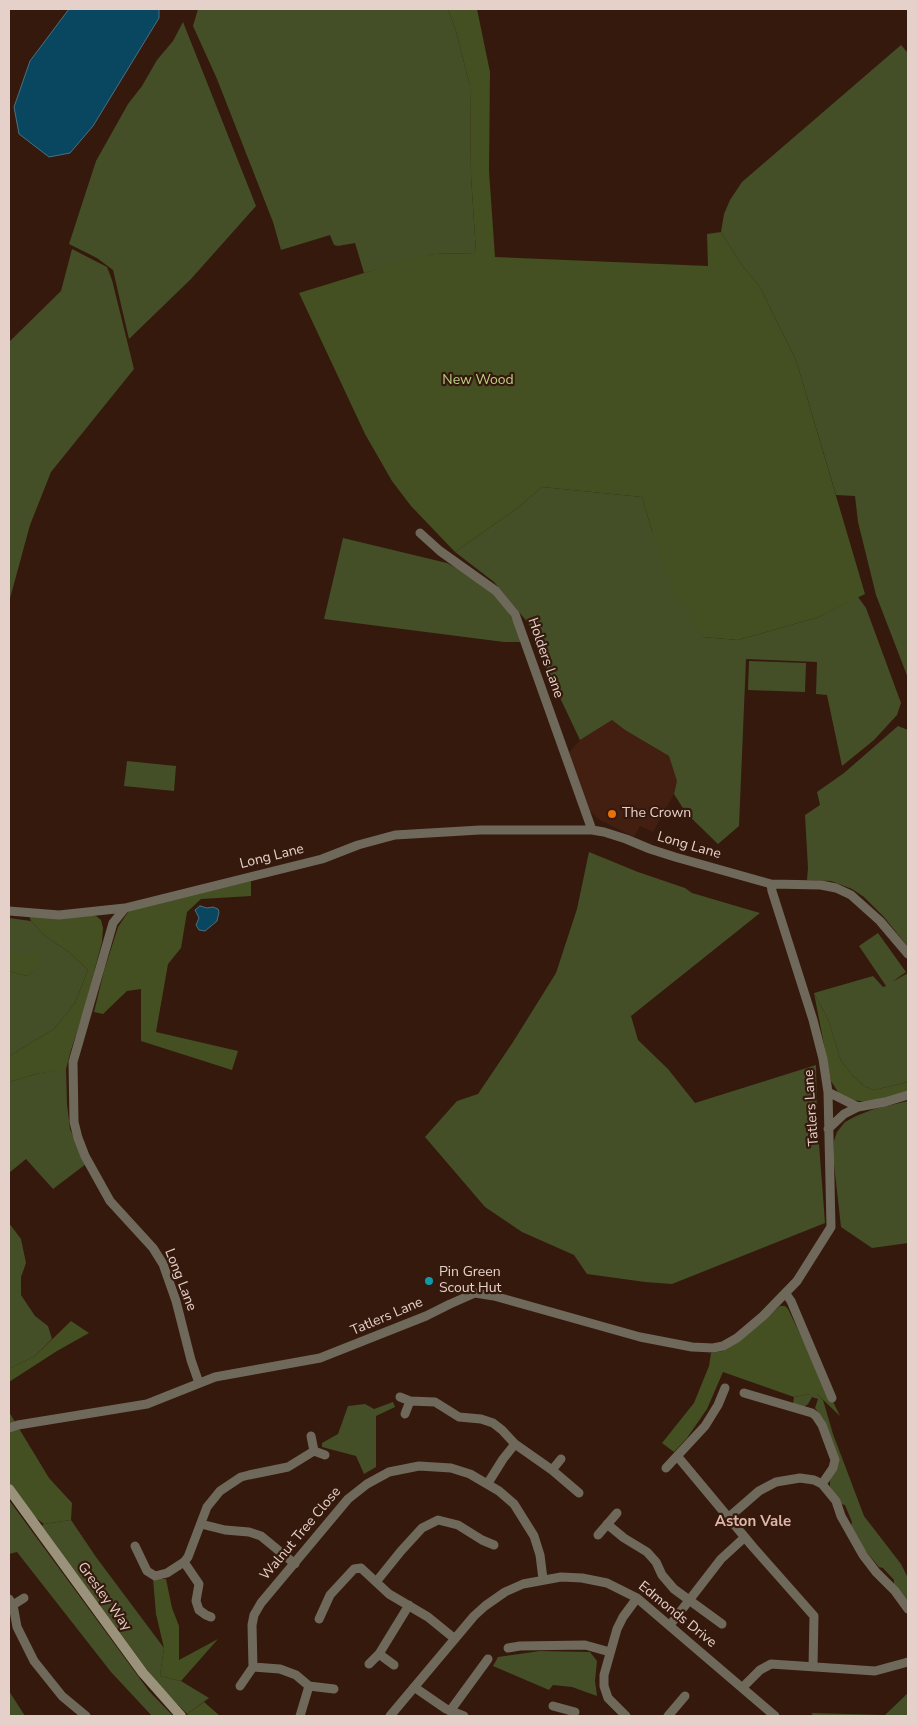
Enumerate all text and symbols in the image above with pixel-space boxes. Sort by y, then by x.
park label: New Wood [442,373,514,389]
street label: Holders Lane [523,616,567,700]
place label: The Crown [622,806,691,822]
marker: The Crown [606,808,618,820]
street label: Long Lane [655,829,723,863]
street label: Long Lane [238,841,306,873]
street label: Tatlers Lane [801,1069,823,1147]
street label: Long Lane [160,1246,200,1314]
place label: Pin Green Scout Hut [439,1265,501,1298]
marker: Pin Green Scout Hut [423,1275,435,1287]
street label: Tatlers Lane [348,1294,426,1340]
street label: Walnut Tree Close [257,1484,345,1584]
district label: Aston Vale [715,1513,791,1531]
street label: Gresley Way [74,1559,134,1635]
street label: Edmonds Drive [635,1578,719,1652]

